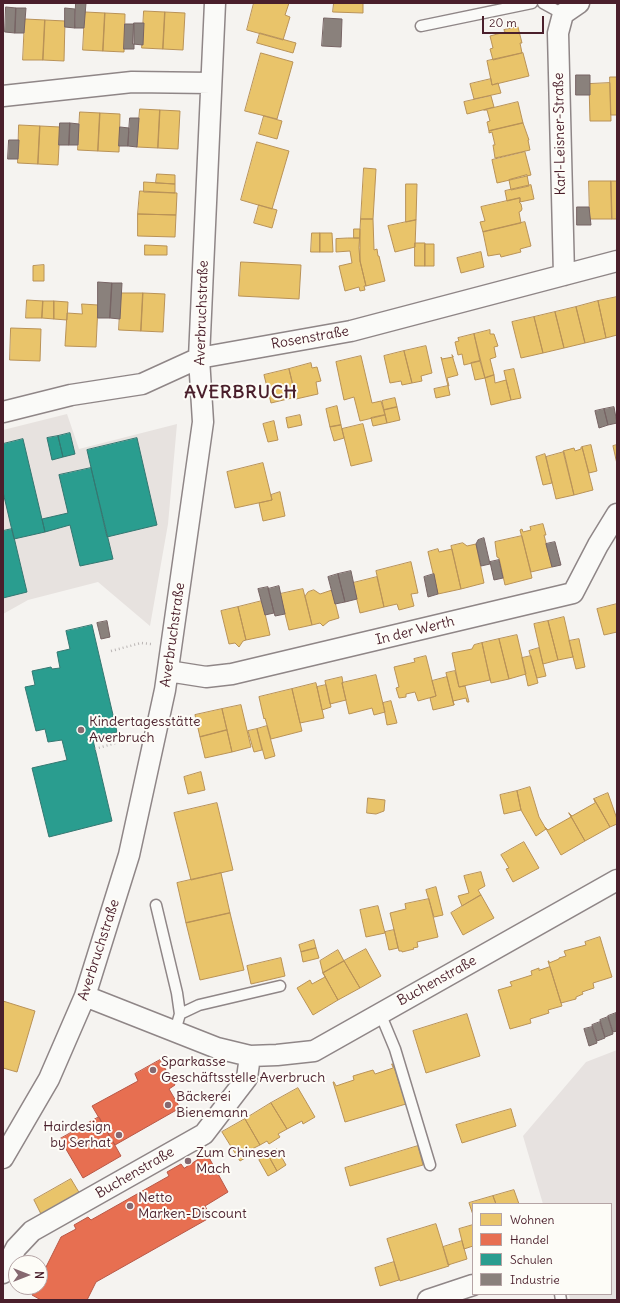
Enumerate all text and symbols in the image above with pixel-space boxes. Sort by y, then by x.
scale bar [484,8,546,34]
text: 20 m [489,15,517,30]
street label: Karl-Leisner-Straße [551,73,569,195]
street label: Averbruchstraße [192,260,212,366]
street label: Rosenstraße [270,323,350,353]
district label: AVERBRUCH [184,382,298,404]
street label: Averbruchstraße [157,582,189,688]
street label: In der Werth [374,613,456,649]
place label: Kindertagesstätte Averbruch [89,714,201,746]
marker: Kindertagesstätte Averbruch [76,725,86,735]
street label: Averbruchstraße [75,897,123,1003]
street label: Buchenstraße [394,952,480,1010]
place label: Sparkasse Geschäftsstelle Averbruch [161,1054,325,1086]
marker: Sparkasse Geschäftsstelle Averbruch [148,1065,158,1075]
place label: Bäckerei Bienemann [176,1089,248,1122]
marker: Bäckerei Bienemann [163,1100,173,1110]
place label: Hairdesign by Serhat [43,1119,111,1152]
marker: Hairdesign by Serhat [114,1130,124,1140]
street label: Buchenstraße [93,1144,177,1202]
place label: Zum Chinesen Mach [196,1145,286,1178]
marker: Zum Chinesen Mach [183,1156,193,1166]
place label: Netto Marken-Discount [138,1190,247,1222]
marker: Netto Marken-Discount [125,1201,135,1211]
legend [472,1203,612,1295]
text: Wohnen [510,1212,555,1227]
text: Handel [510,1232,549,1247]
text: Schulen [510,1252,553,1267]
north arrow [8,1255,48,1295]
text: N [32,1271,46,1279]
text: Industrie [510,1272,560,1287]

